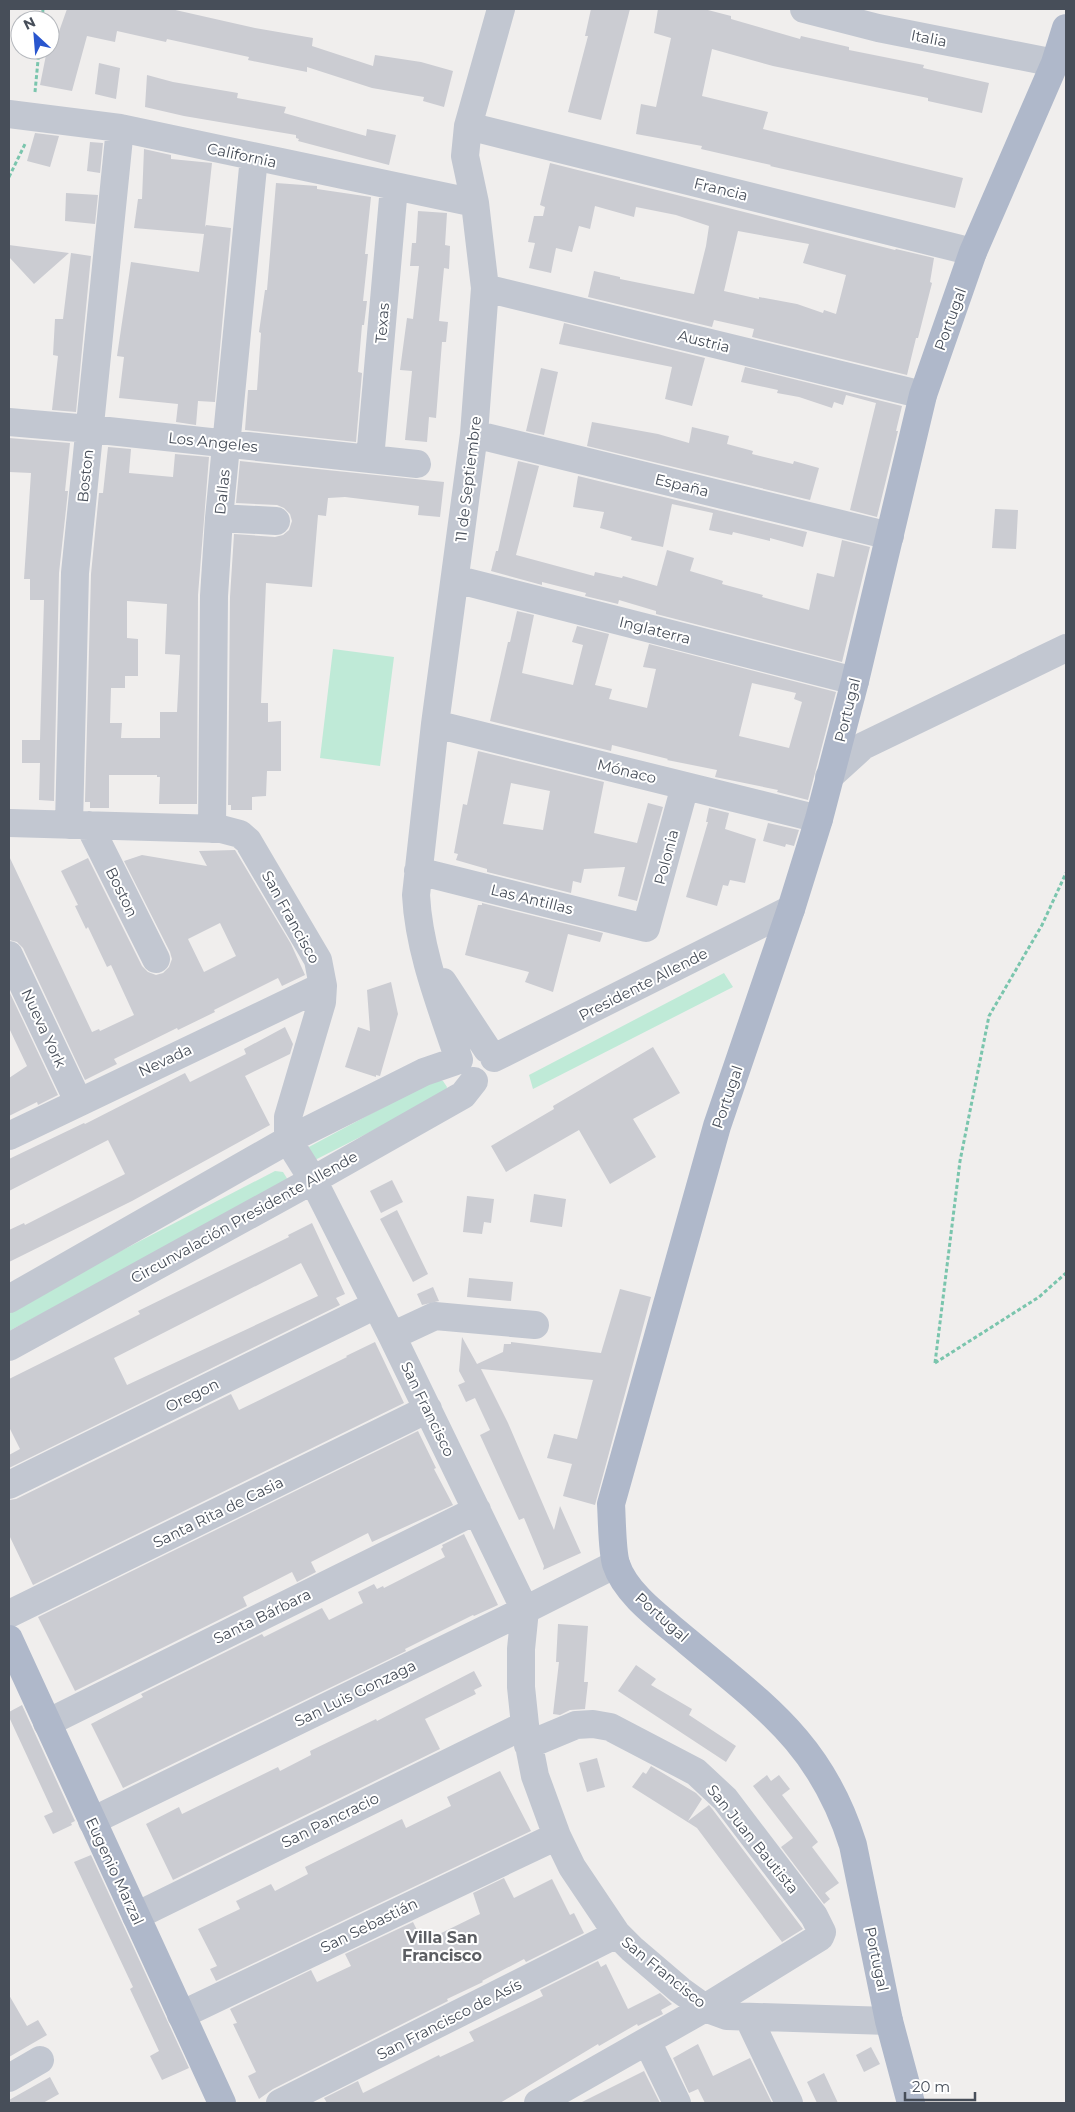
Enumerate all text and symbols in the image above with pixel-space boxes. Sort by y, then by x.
north arrow [10,10,60,60]
text: N [20,13,38,34]
street label: Italia [909,25,949,51]
street label: California [205,138,279,172]
street label: Francia [692,173,750,205]
street label: Portugal [930,285,970,353]
street label: Texas [371,302,393,344]
street label: Austria [676,325,732,357]
street label: 11 de Septiembre [451,415,485,543]
street label: Los Angeles [167,428,259,456]
street label: Boston [73,448,97,504]
street label: Dallas [210,468,234,516]
street label: España [653,469,711,501]
street label: Inglaterra [617,612,693,648]
street label: Portugal [830,676,864,744]
street label: Mónaco [595,754,659,788]
street label: Polonia [650,827,682,887]
street label: Boston [102,864,142,920]
street label: San Francisco [258,867,324,967]
street label: Las Antillas [489,880,575,918]
street label: Presidente Allende [575,943,711,1025]
street label: Nueva York [17,986,71,1070]
street label: Nevada [135,1039,195,1081]
street label: Portugal [707,1063,747,1131]
street label: Circunvalación Presidente Allende [127,1147,361,1287]
street label: San Francisco [397,1358,459,1460]
street label: Oregon [162,1374,222,1416]
street label: Santa Rita de Casia [150,1472,286,1552]
street label: Santa Bárbara [210,1584,314,1648]
street label: Portugal [631,1588,693,1646]
street label: San Luis Gonzaga [291,1655,419,1731]
street label: San Juan Bautista [703,1781,803,1897]
street label: San Pancracio [278,1788,382,1852]
street label: Eugenio Marzal [82,1814,148,1928]
street label: San Sebastián [317,1893,421,1957]
street label: Portugal [861,1925,893,1993]
district label: Villa San Francisco [402,1928,482,1965]
street label: San Francisco [618,1932,710,2012]
street label: San Francisco de Asís [374,1974,524,2064]
scale bar [905,2070,975,2102]
text: 20 m [912,2077,950,2096]

